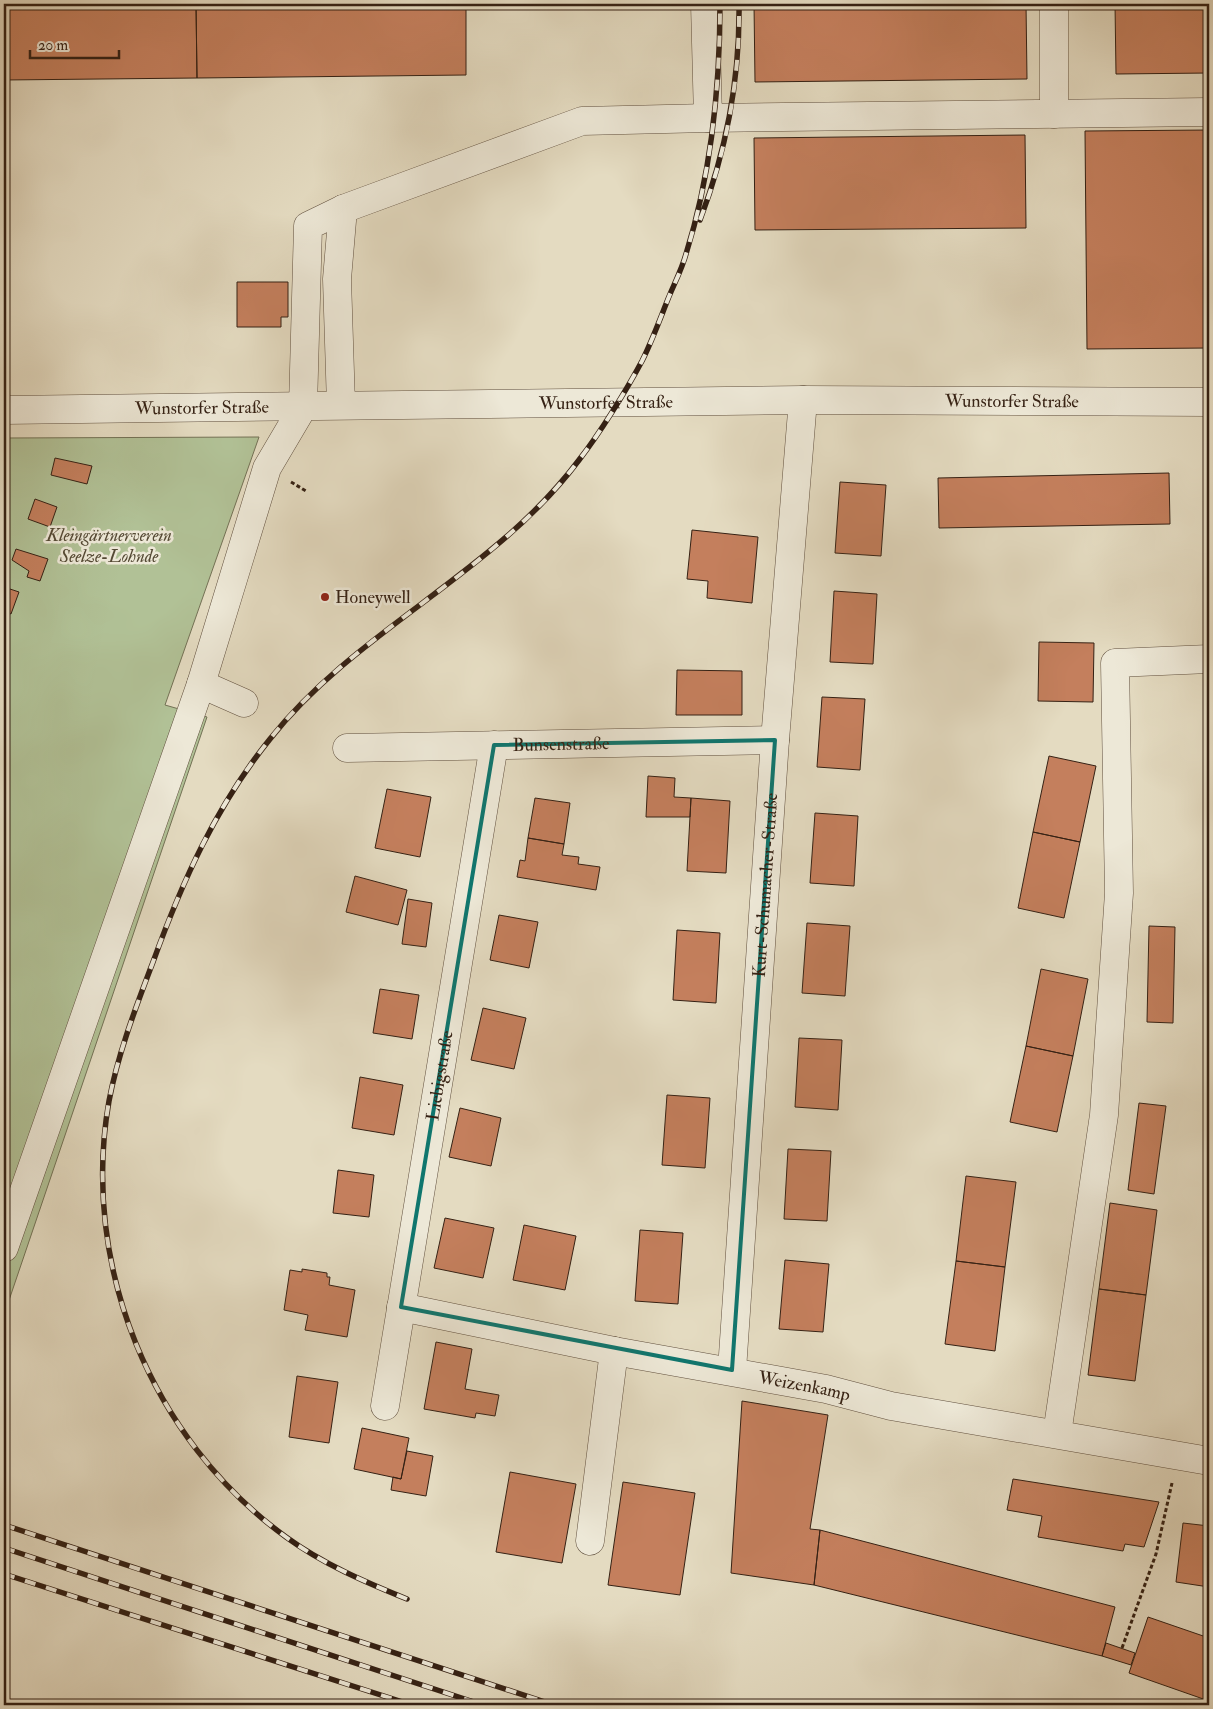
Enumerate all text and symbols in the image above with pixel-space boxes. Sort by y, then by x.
scale bar [30,28,119,60]
text: 20 m [38,36,68,55]
street label: Wunstorfer Straße [944,390,1079,413]
street label: Wunstorfer Straße [538,391,674,415]
street label: Wunstorfer Straße [134,396,270,420]
park label: Kleingärtnerverein Seelze-Lohnde [45,524,172,568]
place label: Honeywell [335,586,411,609]
marker: Honeywell [319,591,331,603]
street label: Bunsenstraße [512,732,610,757]
street label: Kurt-Schumacher-Straße [748,792,783,978]
street label: Liebigstraße [421,1028,459,1122]
street label: Weizenkamp [755,1366,853,1407]

